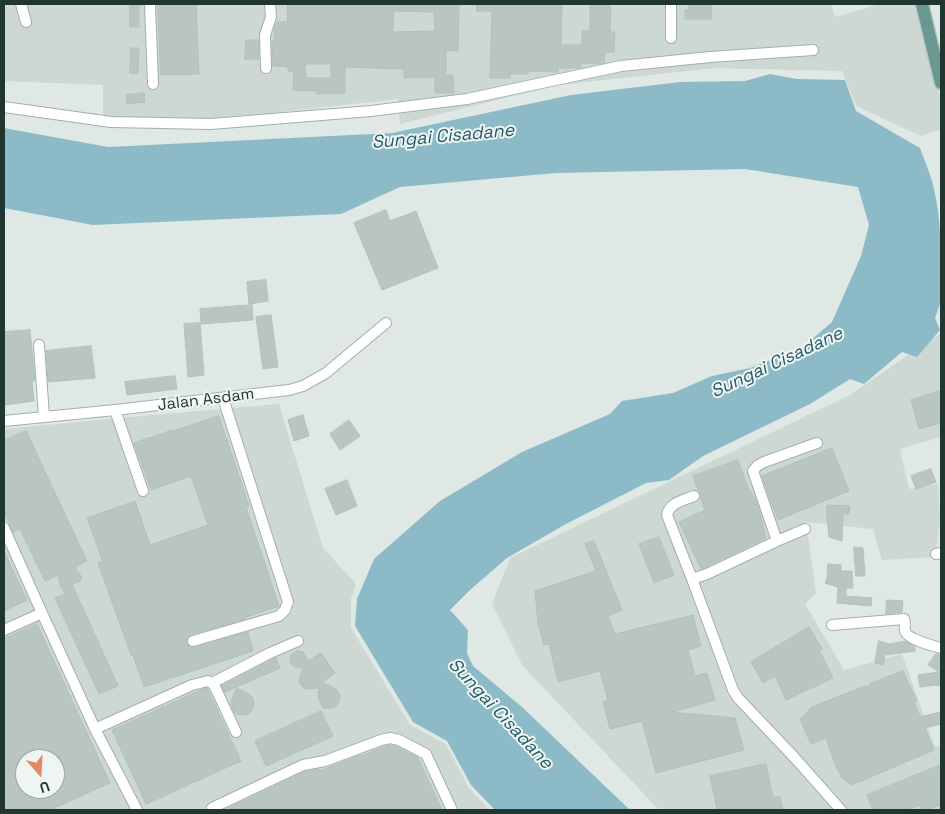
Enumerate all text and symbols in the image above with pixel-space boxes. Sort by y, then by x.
water label: Sungai Cisadane [371,120,515,154]
water label: Sungai Cisadane [708,323,846,403]
street label: Jalan Asdam [157,385,255,415]
water label: Sungai Cisadane [443,654,557,774]
north arrow [15,749,65,799]
text: U [37,777,52,797]

